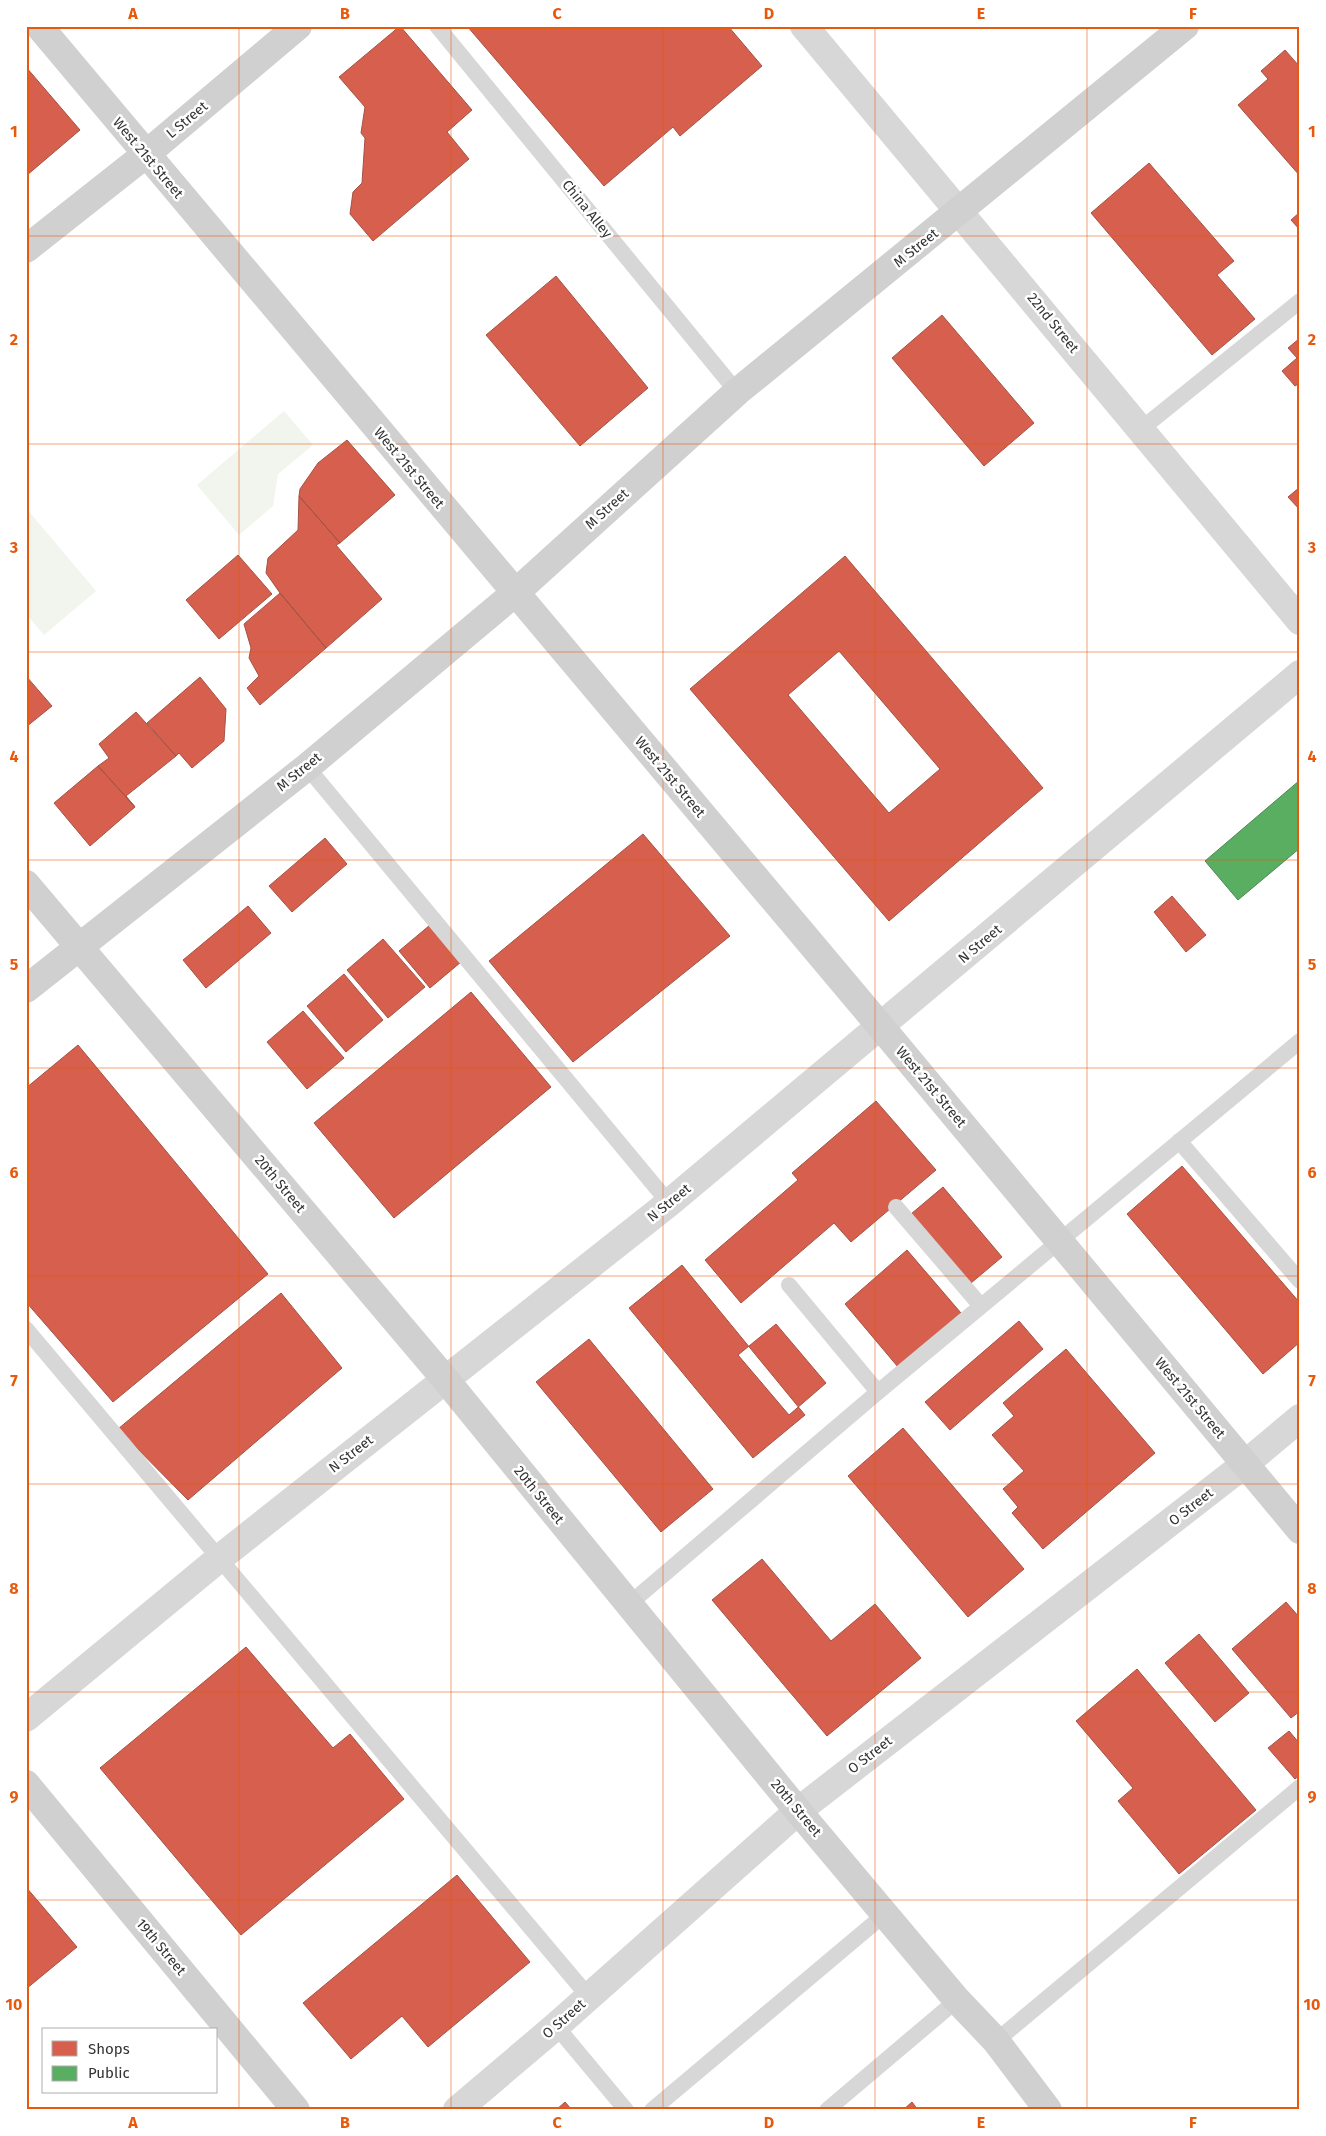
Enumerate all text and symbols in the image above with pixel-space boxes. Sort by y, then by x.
text: A [127,4,138,23]
text: B [340,4,350,23]
text: C [552,4,562,23]
text: D [764,4,774,23]
text: E [977,4,985,23]
text: F [1189,4,1197,23]
street label: L Street [163,97,212,142]
street label: West 21st Street [109,114,187,203]
text: 1 [10,122,18,141]
text: 1 [1308,122,1316,141]
street label: China Alley [558,176,616,242]
street label: M Street [890,224,943,271]
street label: 22nd Street [1024,290,1083,357]
text: 2 [10,330,18,349]
text: 2 [1308,330,1316,349]
street label: West 21st Street [370,424,448,513]
street label: M Street [582,484,633,533]
text: 3 [9,538,18,557]
text: 3 [1307,538,1316,557]
street label: West 21st Street [631,733,709,822]
text: 4 [9,747,19,766]
text: 4 [1307,747,1317,766]
street label: M Street [273,748,326,795]
street label: N Street [955,920,1006,967]
text: 5 [10,955,19,974]
text: 5 [1308,955,1317,974]
street label: West 21st Street [892,1043,970,1132]
street label: 20th Street [251,1152,310,1217]
text: 6 [9,1163,19,1182]
text: 6 [1307,1163,1317,1182]
street label: N Street [644,1180,695,1226]
street label: West 21st Street [1151,1354,1229,1443]
text: 7 [10,1371,18,1390]
text: 7 [1308,1371,1316,1390]
street label: N Street [326,1431,377,1476]
street label: 20th Street [510,1463,568,1528]
street label: O Street [1166,1484,1217,1530]
text: 8 [9,1579,19,1598]
text: 8 [1307,1579,1317,1598]
street label: O Street [845,1732,896,1778]
street label: 20th Street [767,1776,826,1841]
text: 9 [10,1787,19,1806]
text: 9 [1308,1787,1317,1806]
street label: 19th Street [133,1915,190,1979]
text: 10 [6,1995,22,2014]
street label: O Street [539,1995,590,2042]
text: 10 [1304,1995,1320,2014]
legend [42,2028,218,2094]
text: Shops [88,2040,130,2058]
text: Public [88,2064,130,2082]
text: A [127,2113,138,2132]
text: B [340,2113,350,2132]
text: C [552,2113,562,2132]
text: D [764,2113,774,2132]
text: E [977,2113,985,2132]
text: F [1189,2113,1197,2132]

